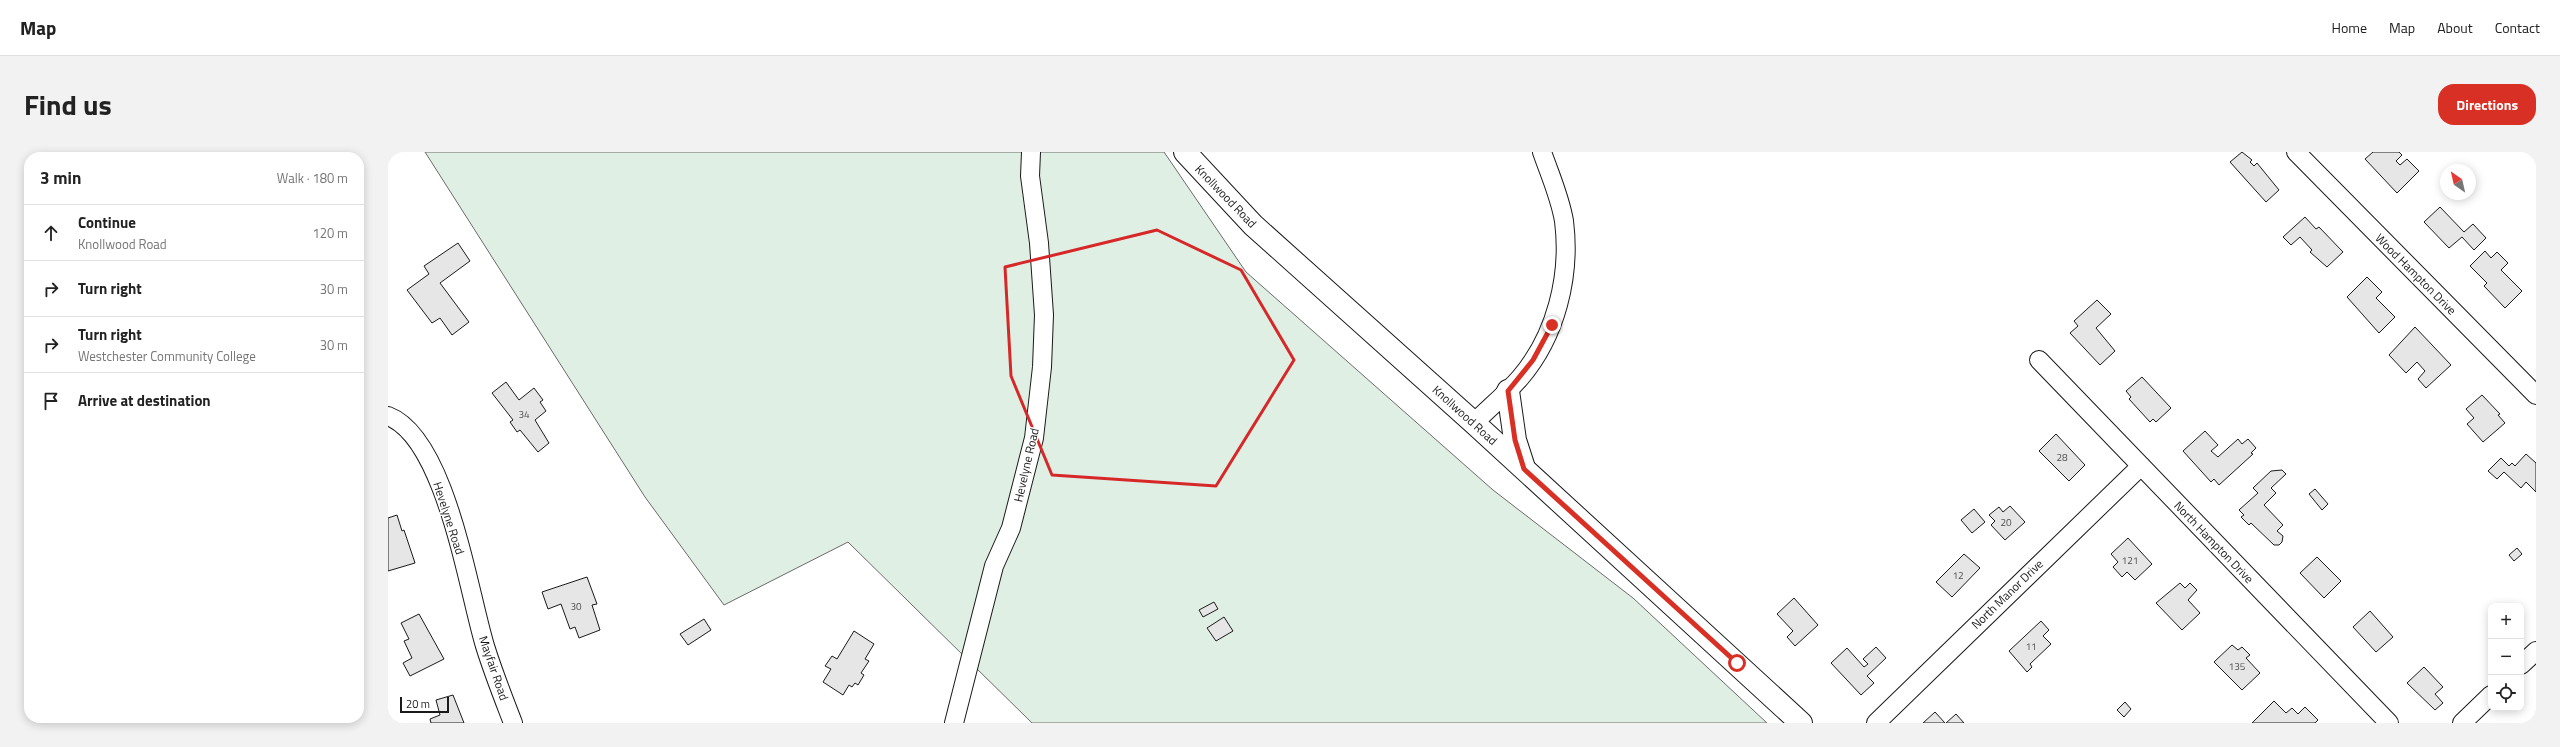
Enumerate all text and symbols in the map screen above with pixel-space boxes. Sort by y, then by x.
text: Map [20,13,56,42]
text: Home [2332,17,2367,38]
text: Map [2389,17,2415,38]
text: About [2437,17,2473,38]
text: Contact [2495,17,2540,38]
text: Find us [24,83,112,126]
button: Directions [2438,84,2536,125]
street label: Knollwood Road [1191,160,1261,232]
north arrow [2440,164,2476,200]
text: 3 min [40,165,81,191]
text: Walk · 180 m [277,168,348,188]
text: Continue [78,211,136,234]
icon: ahead [40,222,62,244]
text: 120 m [312,223,348,243]
street label: Wood Hampton Drive [2371,229,2461,319]
text: Knollwood Road [78,234,167,254]
text: Turn right [78,277,142,300]
icon: right [40,278,62,300]
text: 30 m [320,279,348,299]
route end [1543,316,1561,334]
text: Turn right [78,323,142,346]
icon: right [40,334,62,356]
text: 30 m [320,335,348,355]
text: Westchester Community College [78,346,256,366]
street label: Knollwood Road [1428,381,1502,449]
text: Arrive at destination [78,389,211,412]
icon: arrive [40,390,62,412]
house number: 34 [518,407,530,422]
street label: Hevelyne Road [1008,426,1044,504]
house number: 28 [2056,450,2068,465]
street label: Hevelyne Road [428,479,470,557]
street label: North Hampton Drive [2170,497,2258,587]
house number: 20 [2000,515,2012,530]
house number: 121 [2122,553,2138,568]
street label: North Manor Drive [1967,555,2047,633]
house number: 12 [1952,568,1964,583]
house number: 30 [570,599,582,614]
map controls [2488,603,2524,711]
button: + [2488,603,2524,639]
street label: Mayfair Road [474,633,514,703]
house number: 11 [2025,639,2037,654]
button: − [2488,639,2524,675]
route start [1728,654,1746,672]
house number: 135 [2229,659,2246,674]
button: locate [2488,675,2524,711]
scale bar [400,695,449,714]
text: 20 m [406,696,430,712]

